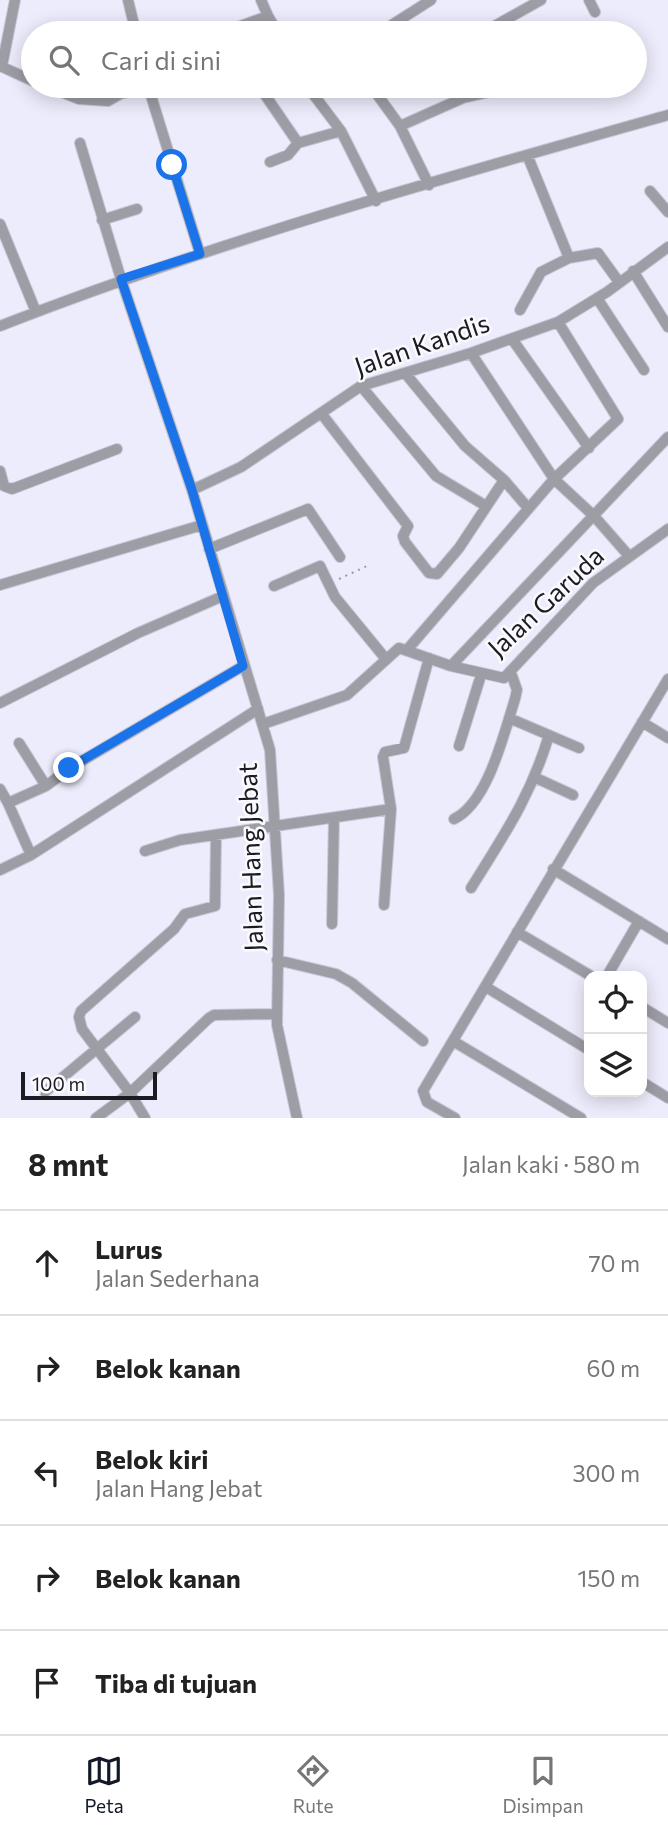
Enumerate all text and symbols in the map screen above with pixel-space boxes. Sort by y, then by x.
search box [21,21,647,98]
icon: search [45,41,83,79]
text: Cari di sini [101,44,221,75]
route start [156,149,187,180]
street label: Jalan Kandis [350,306,493,381]
street label: Jalan Garuda [480,539,609,663]
route end [53,752,84,783]
street label: Jalan Hang Jebat [231,762,268,952]
map controls [584,971,647,1097]
button: locate [584,971,647,1034]
button: layers [584,1034,647,1097]
scale bar [21,1069,158,1101]
text: 100 m [32,1072,85,1095]
text: 8 mnt [28,1145,109,1182]
text: Jalan kaki · 580 m [462,1150,640,1178]
text: Lurus [95,1233,163,1264]
icon: ahead [28,1244,66,1282]
text: 70 m [588,1249,640,1277]
text: Jalan Sederhana [95,1264,260,1292]
icon: right [28,1349,66,1387]
text: Belok kanan [95,1352,241,1383]
text: 60 m [587,1354,640,1382]
text: Belok kiri [95,1443,209,1474]
icon: left [28,1454,66,1492]
text: 300 m [572,1459,640,1487]
text: Jalan Hang Jebat [95,1474,262,1502]
icon: right [28,1559,66,1597]
text: Belok kanan [95,1562,241,1593]
text: 150 m [577,1564,640,1592]
icon: arrive [28,1664,66,1702]
text: Tiba di tujuan [95,1667,257,1698]
tab: Peta [84,1752,124,1817]
tab: Rute [293,1752,334,1817]
tab: Disimpan [502,1752,584,1817]

